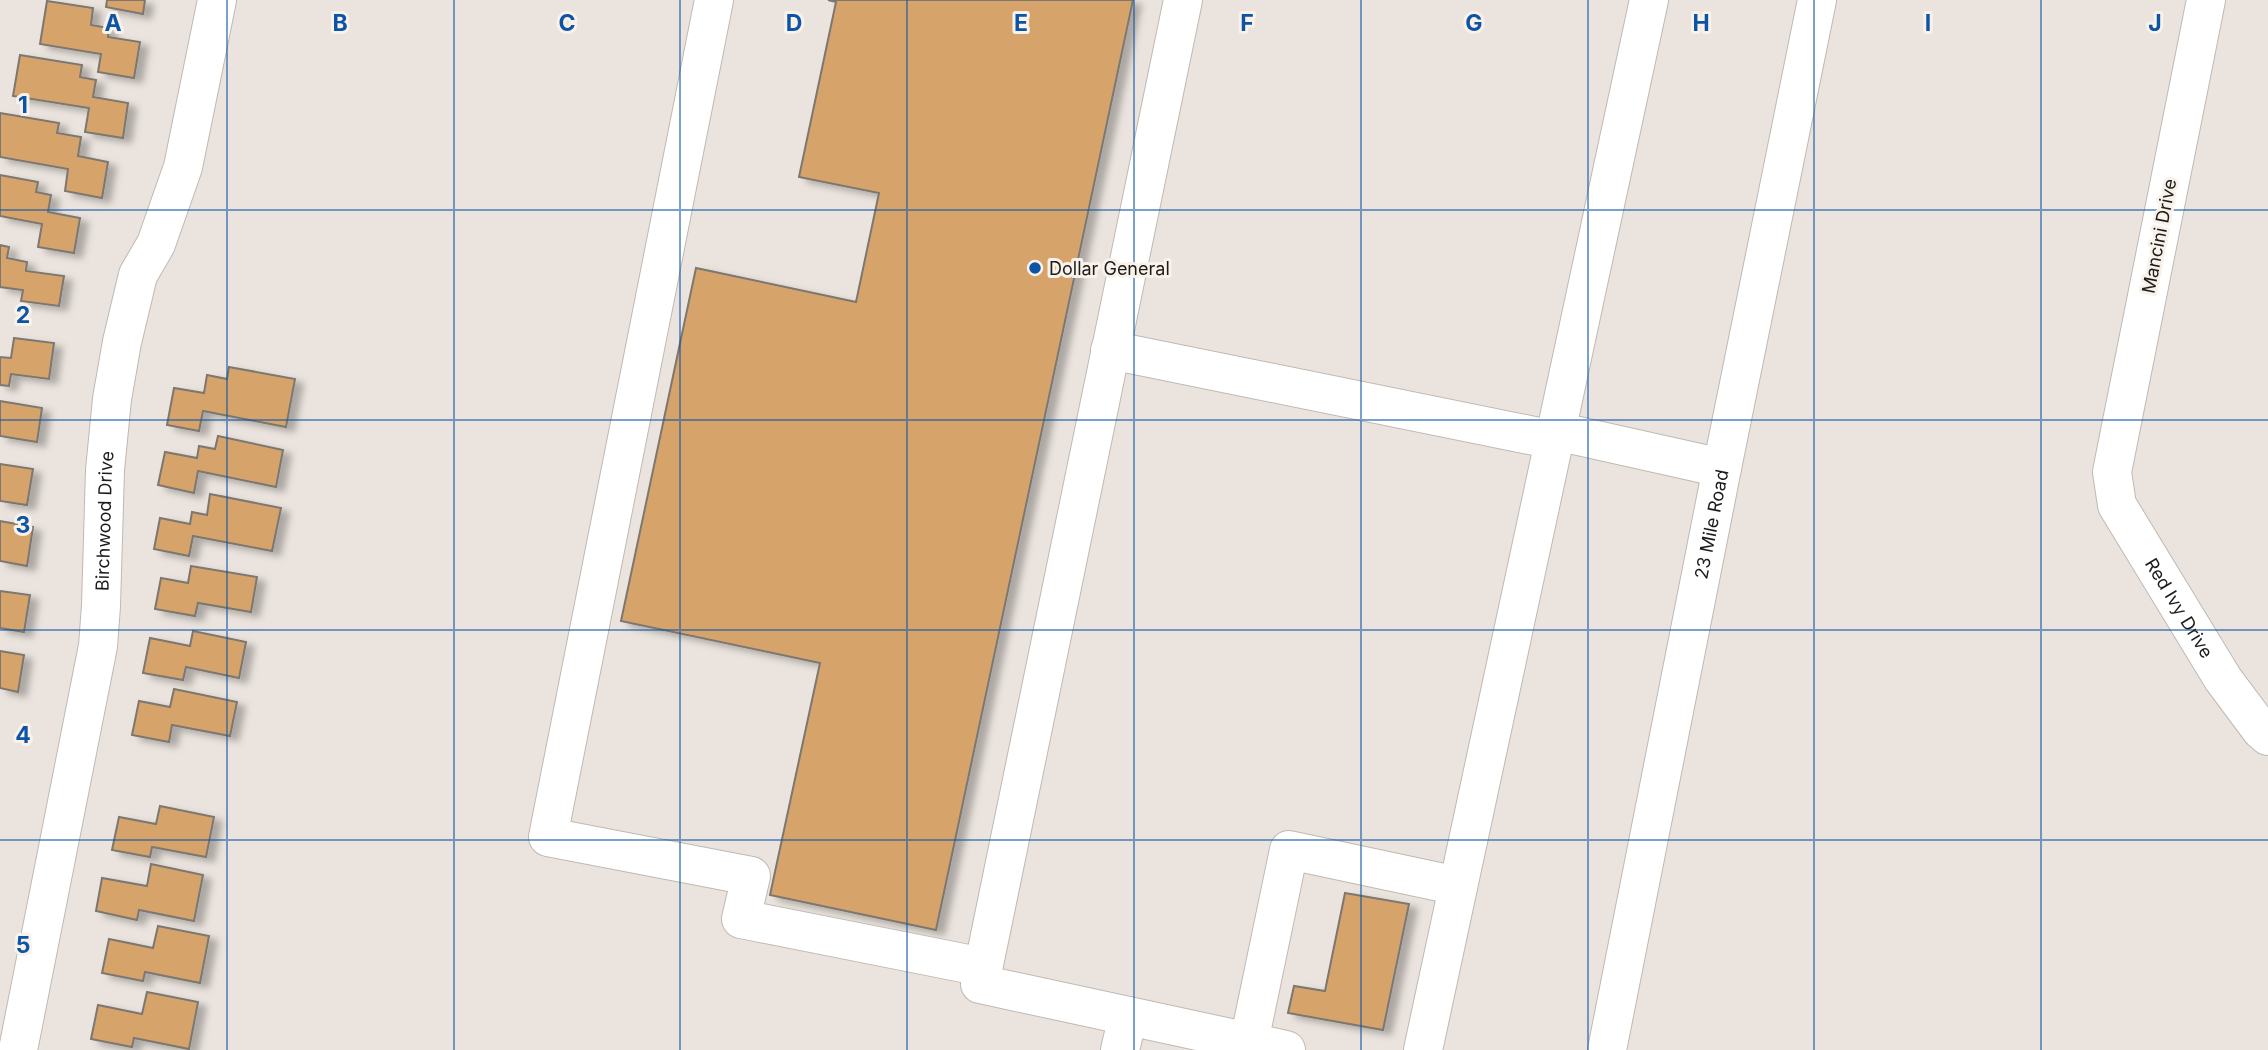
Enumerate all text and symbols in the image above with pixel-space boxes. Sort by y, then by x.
text: A [104,9,122,37]
text: B [332,9,348,37]
text: C [558,9,576,37]
text: D [786,9,802,37]
text: E [1014,9,1028,37]
text: F [1240,9,1254,37]
text: G [1465,9,1483,37]
text: H [1692,9,1710,37]
text: I [1925,9,1931,37]
text: J [2148,9,2162,37]
text: 1 [18,91,28,119]
street label: Mancini Drive [2138,177,2180,295]
place label: Dollar General [1049,258,1170,279]
marker: Dollar General [1027,260,1043,276]
text: 2 [16,301,30,329]
street label: Birchwood Drive [91,450,117,591]
street label: 23 Mile Road [1690,468,1732,581]
text: 3 [16,511,30,539]
street label: Red Ivy Drive [2141,554,2218,661]
text: 4 [15,721,31,749]
text: 5 [16,931,30,959]

